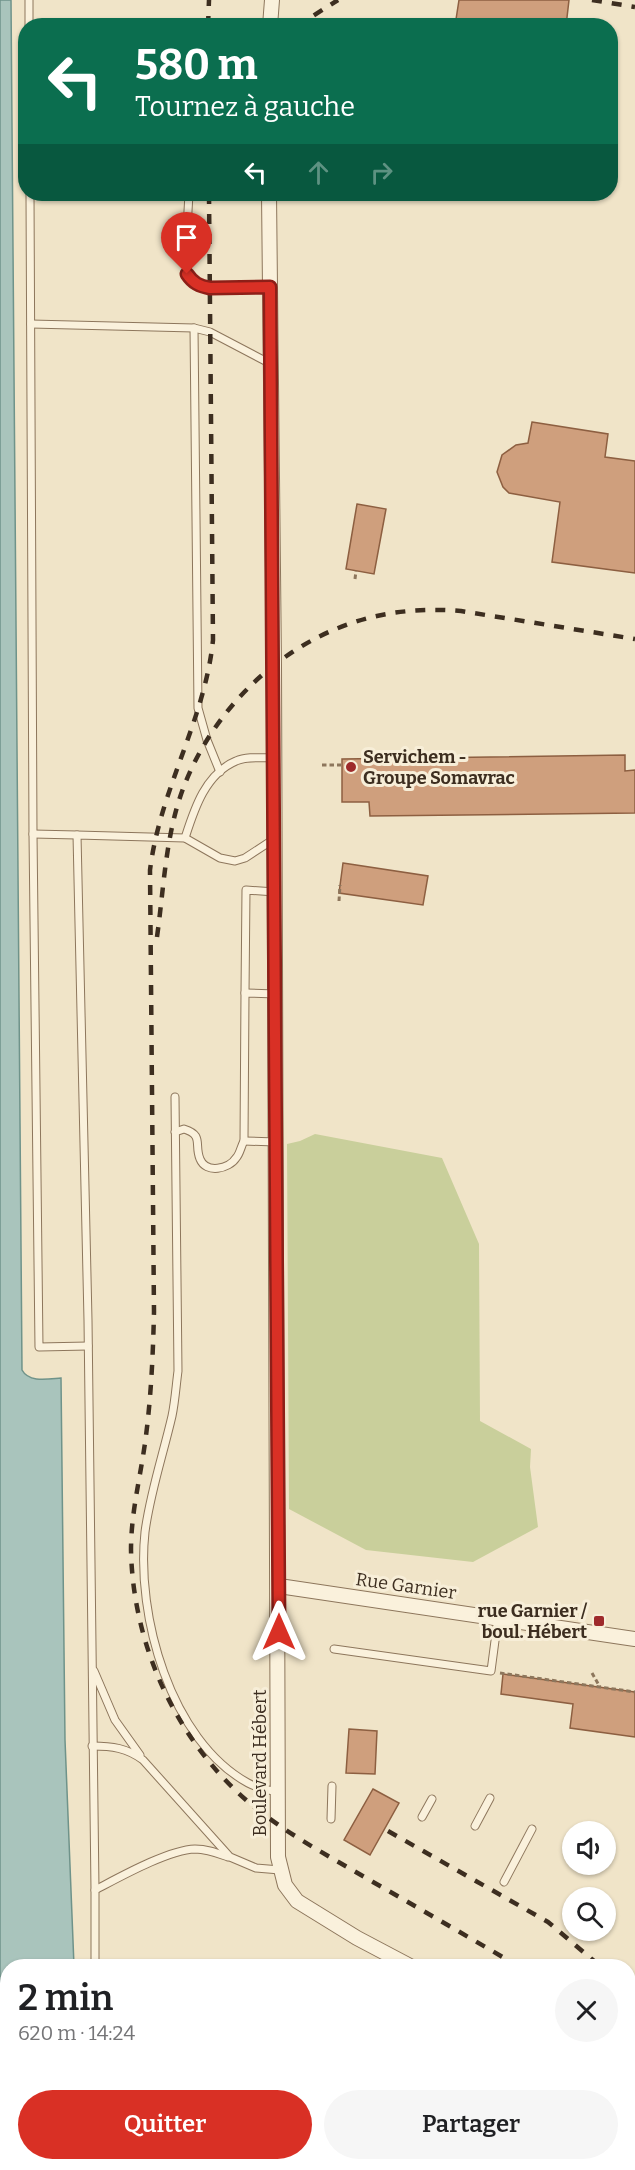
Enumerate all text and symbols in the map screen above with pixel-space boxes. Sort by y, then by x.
text: 580 m [135,40,258,90]
icon: left [36,42,114,120]
text: Tournez à gauche [135,91,355,123]
icon: left [239,156,272,189]
icon: ahead [302,156,335,189]
icon: right [365,156,398,189]
pin [161,212,212,274]
icon: arrive [170,221,203,254]
place label: Servichem - Groupe Somavrac [363,746,515,789]
marker: Servichem - Groupe Somavrac [344,760,358,774]
street label: Rue Garnier [354,1568,458,1604]
position arrow [247,1600,311,1664]
place label: rue Garnier / boul. Hébert [478,1600,588,1643]
marker: rue Garnier / boul. Hébert [592,1614,606,1628]
street label: Boulevard Hébert [249,1689,271,1837]
map controls [562,1821,616,1941]
button: sound [562,1821,616,1875]
button: search [562,1887,616,1941]
text: 2 min [18,1976,113,2020]
button: close [555,1979,618,2042]
text: 620 m · 14:24 [18,2021,135,2045]
button: Quitter [18,2090,312,2159]
button: Partager [324,2090,618,2159]

